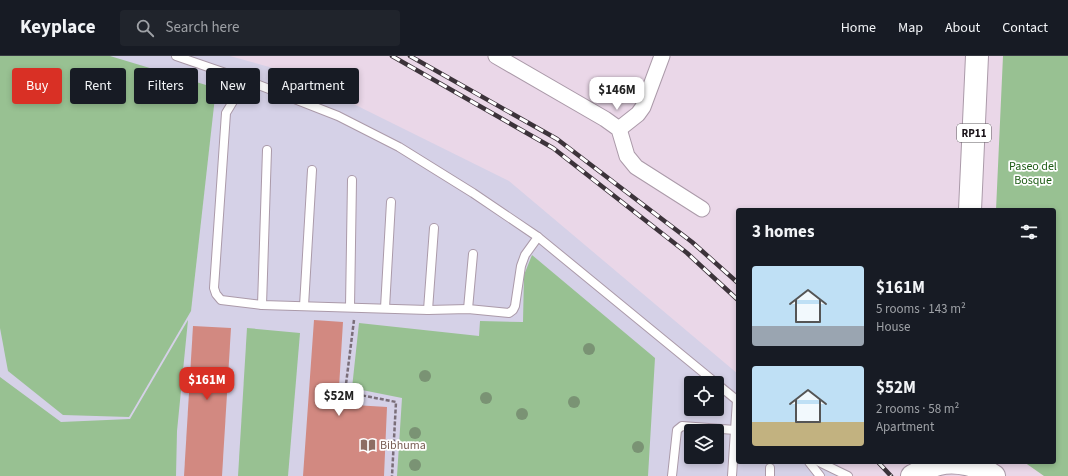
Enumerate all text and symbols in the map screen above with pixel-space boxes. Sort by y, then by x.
search box [120,10,400,46]
text: Keyplace [20,14,96,41]
icon: search [134,17,156,39]
text: Search here [166,17,240,38]
text: Home [841,18,876,38]
text: Map [898,18,923,38]
text: About [945,18,980,38]
text: Contact [1002,18,1048,38]
chip: Buy [12,68,62,104]
chip: Rent [70,68,126,104]
chip: Filters [134,68,198,104]
chip: New [206,68,260,104]
chip: Apartment [268,68,359,104]
pin: $146M [589,77,645,111]
text: $146M [598,81,636,99]
road number: RP11 [957,124,991,142]
park label: Paseo del Bosque [1009,158,1057,189]
text: 3 homes [752,220,814,244]
icon: filters [1018,221,1040,243]
text: $161M [876,276,925,300]
icon: home [784,282,832,330]
text: 5 rooms · 143 m² [876,300,966,318]
text: House [876,318,911,336]
pin: $161M [179,367,235,401]
text: $161M [188,371,226,389]
map controls [684,376,724,464]
button: locate [684,376,724,416]
text: $52M [876,376,916,400]
icon: home [784,382,832,430]
pin: $52M [315,383,363,417]
text: $52M [324,387,354,405]
text: 2 rooms · 58 m² [876,400,959,418]
text: Apartment [876,418,934,436]
button: layers [684,424,724,464]
library icon: Bibhuma [359,436,377,454]
place label: Bibhuma [380,437,426,454]

